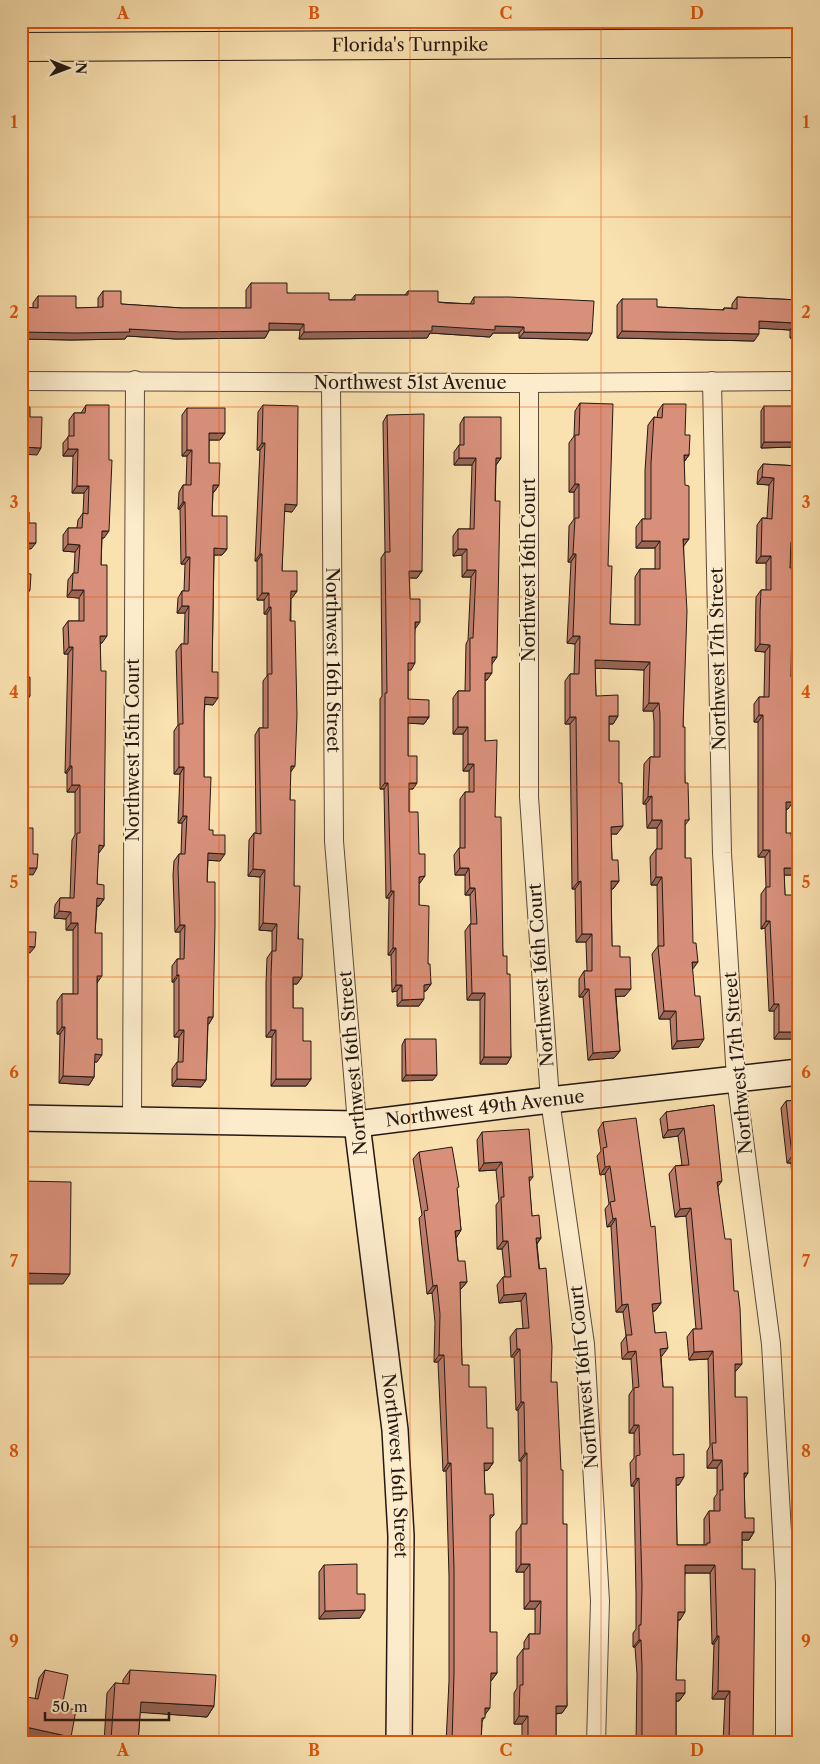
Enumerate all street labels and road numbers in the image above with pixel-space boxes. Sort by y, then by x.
street label: Florida's Turnpike [332,34,488,56]
street label: Northwest 51st Avenue [313,372,507,394]
street label: Northwest 16th Court [518,477,540,662]
street label: Northwest 17th Street [705,566,731,751]
street label: Northwest 16th Street [321,567,344,753]
street label: Northwest 15th Court [122,658,144,842]
street label: Northwest 16th Court [524,882,558,1068]
street label: Northwest 16th Street [334,969,372,1156]
street label: Northwest 17th Street [719,970,757,1155]
street label: Northwest 49th Avenue [384,1085,586,1131]
street label: Northwest 16th Court [565,1284,603,1470]
street label: Northwest 16th Street [377,1372,412,1559]

